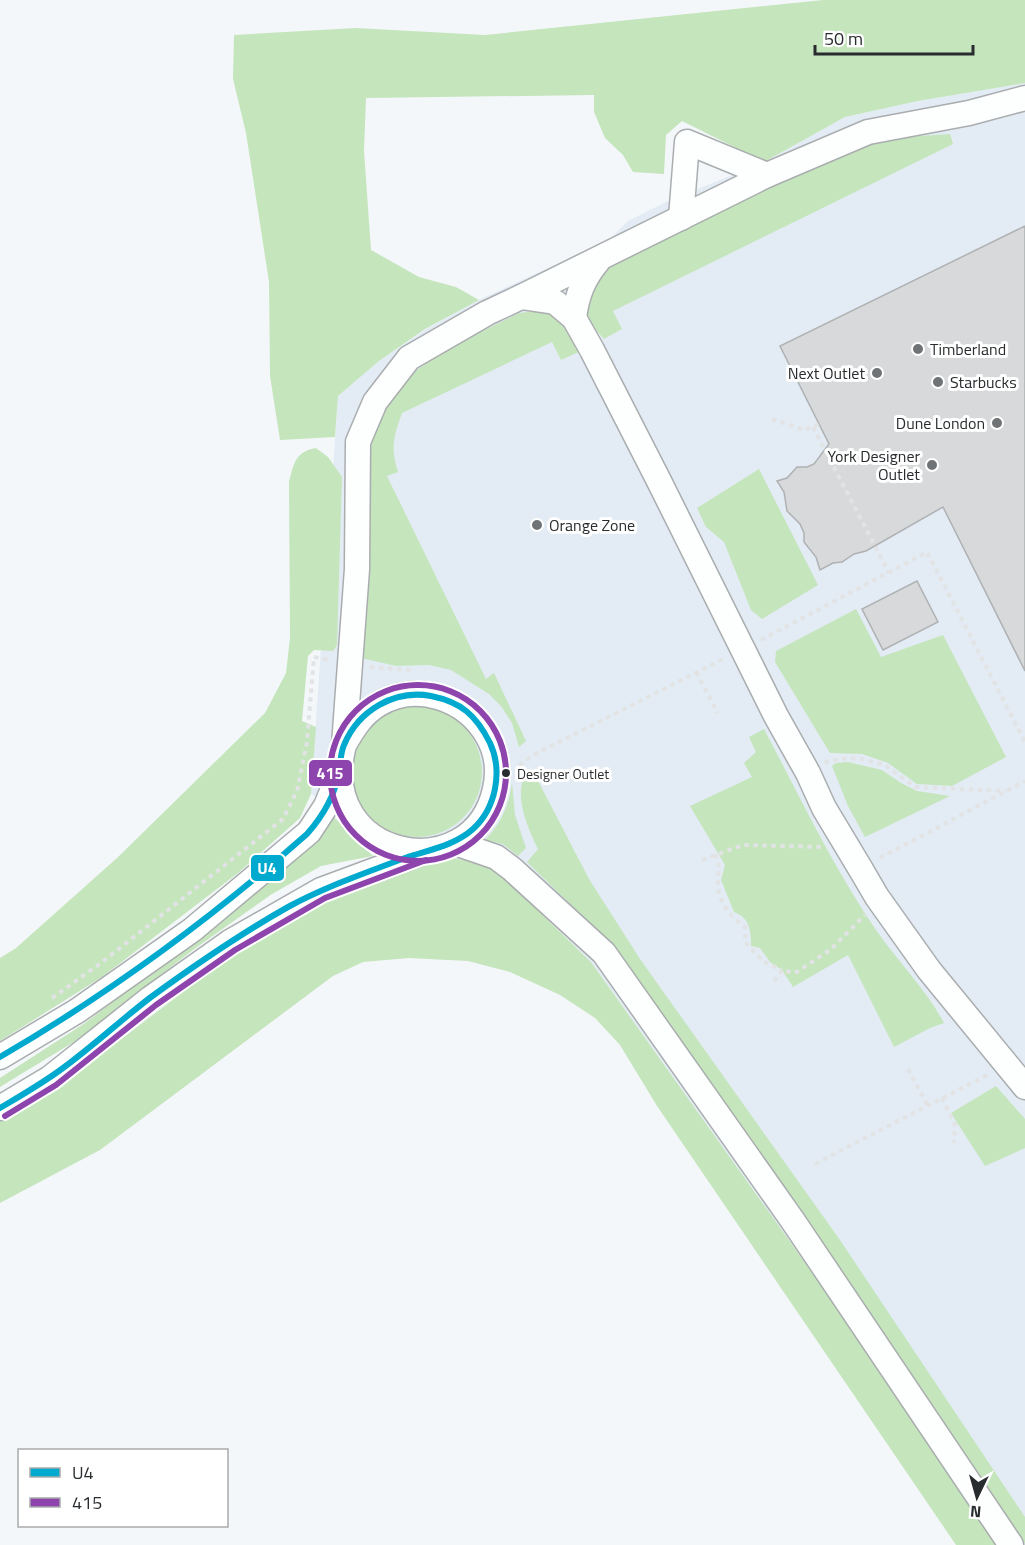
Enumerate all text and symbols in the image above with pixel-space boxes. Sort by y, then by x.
scale bar [815,18,972,56]
text: 50 m [824,25,863,52]
place label: Timberland [930,337,1006,361]
marker: Timberland [911,342,925,356]
place label: Next Outlet [788,361,865,385]
marker: Next Outlet [870,366,884,380]
place label: Starbucks [950,370,1017,394]
marker: Starbucks [931,375,945,389]
place label: Dune London [896,411,985,435]
marker: Dune London [990,416,1004,430]
place label: York Designer Outlet [828,444,920,486]
marker: York Designer Outlet [925,458,939,472]
place label: Orange Zone [549,513,635,537]
marker: Orange Zone [530,518,544,532]
line badge: 415 [308,759,353,787]
text: 415 [317,761,343,785]
place label: Designer Outlet [517,763,609,784]
marker: Designer Outlet [500,767,512,779]
line badge: U4 [250,854,285,882]
text: U4 [257,856,277,880]
legend [18,1449,228,1527]
text: U4 [72,1459,94,1486]
north arrow [947,1467,1007,1527]
text: 415 [72,1489,102,1516]
text: N [969,1500,982,1524]

